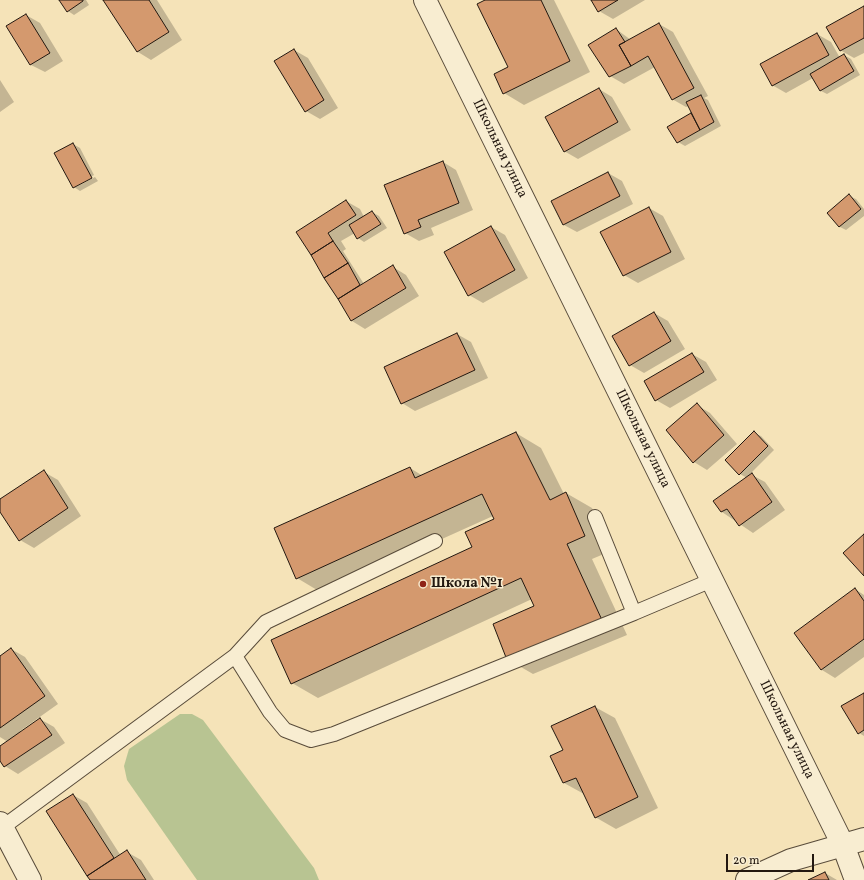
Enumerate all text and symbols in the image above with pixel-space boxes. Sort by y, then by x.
street label: Школьная улица [468,97,530,201]
street label: Школьная улица [611,387,673,491]
place label: Школа №1 [431,576,503,592]
marker: Школа №1 [418,579,428,589]
street label: Школьная улица [755,678,817,782]
scale bar [728,846,816,872]
text: 20 m [733,853,760,869]

